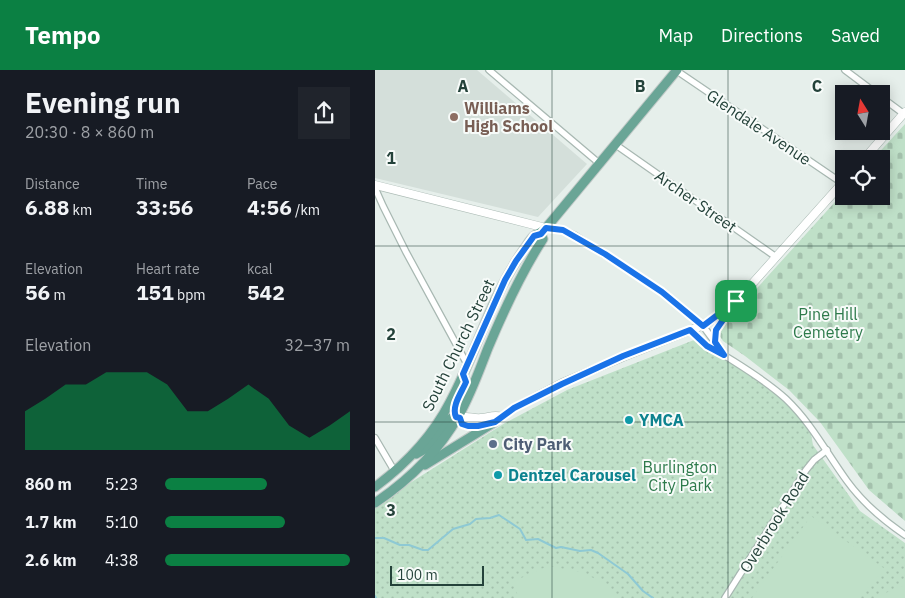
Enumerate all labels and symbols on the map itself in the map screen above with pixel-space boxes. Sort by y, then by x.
text: A [458,76,469,96]
text: B [635,76,646,96]
text: C [812,76,822,96]
street label: Glendale Avenue [703,85,815,169]
north arrow [835,85,890,140]
place label: Williams High School [464,98,553,136]
marker: Williams High School [448,111,460,123]
text: 1 [386,148,396,168]
street label: Archer Street [651,165,741,237]
street label: South Church Street [417,276,499,414]
pin [715,280,757,322]
park label: Pine Hill Cemetery [793,304,863,342]
text: 2 [386,324,396,344]
place label: YMCA [639,410,684,430]
marker: YMCA [623,414,635,426]
place label: City Park [503,434,572,454]
marker: City Park [487,438,499,450]
park label: Burlington City Park [643,457,717,495]
place label: Dentzel Carousel [508,465,636,485]
street label: Overbrook Road [735,468,813,576]
marker: Dentzel Carousel [492,469,504,481]
text: 3 [386,500,396,520]
scale bar [390,563,484,586]

